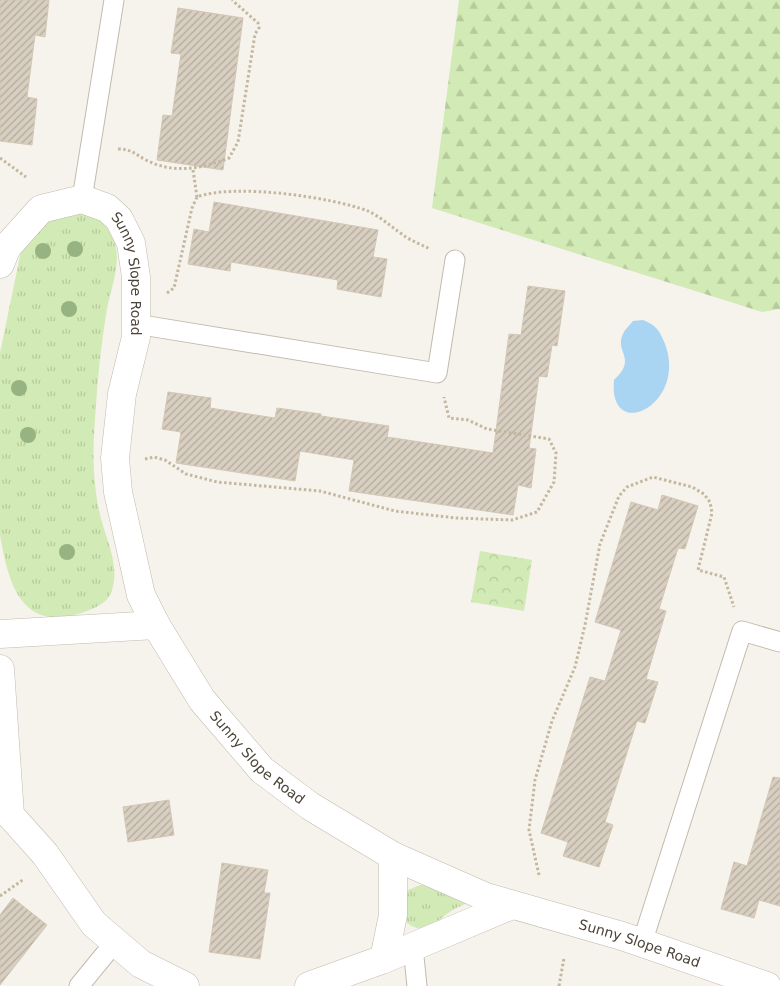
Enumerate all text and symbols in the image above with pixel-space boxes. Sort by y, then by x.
street label: Sunny Slope Road [109,209,144,336]
street label: Sunny Slope Road [207,707,308,807]
street label: Sunny Slope Road [577,916,702,970]

